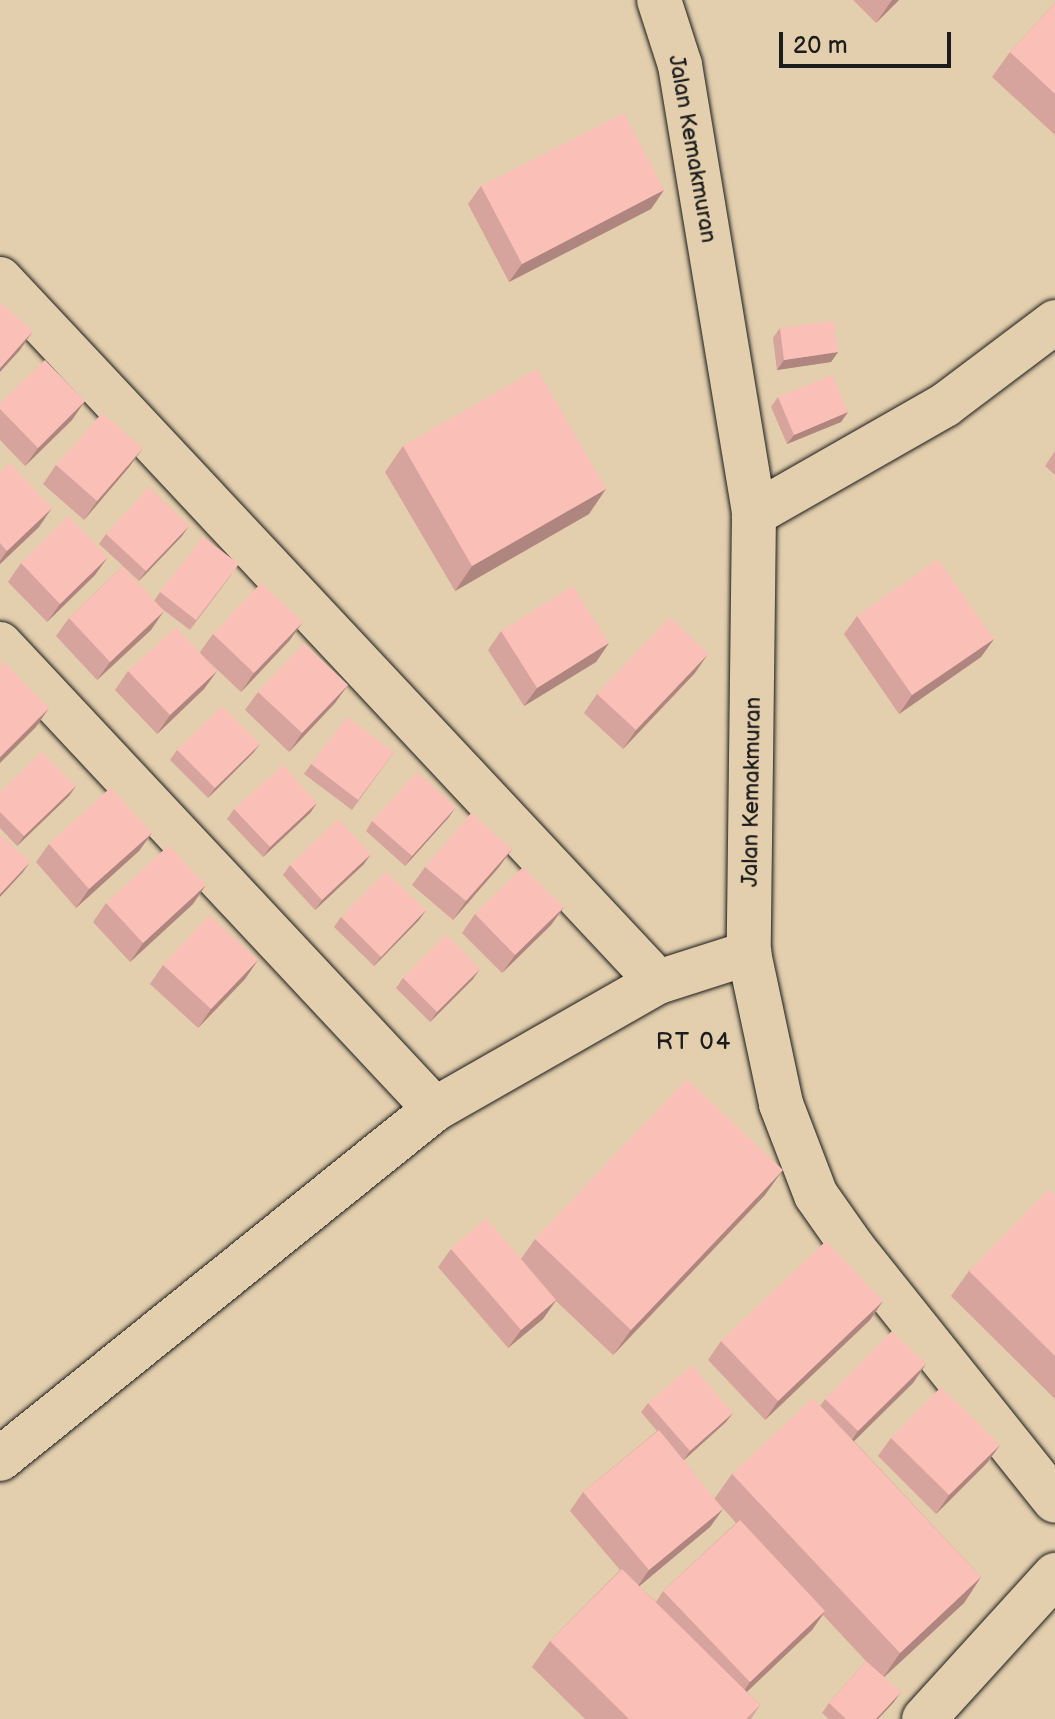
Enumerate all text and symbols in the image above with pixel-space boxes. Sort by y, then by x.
scale bar [783,16,955,66]
text: 20 m [793,31,848,60]
street label: Jalan Kemakmuran [662,53,722,245]
street label: Jalan Kemakmuran [737,697,767,887]
district label: RT 04 [656,1028,732,1056]

